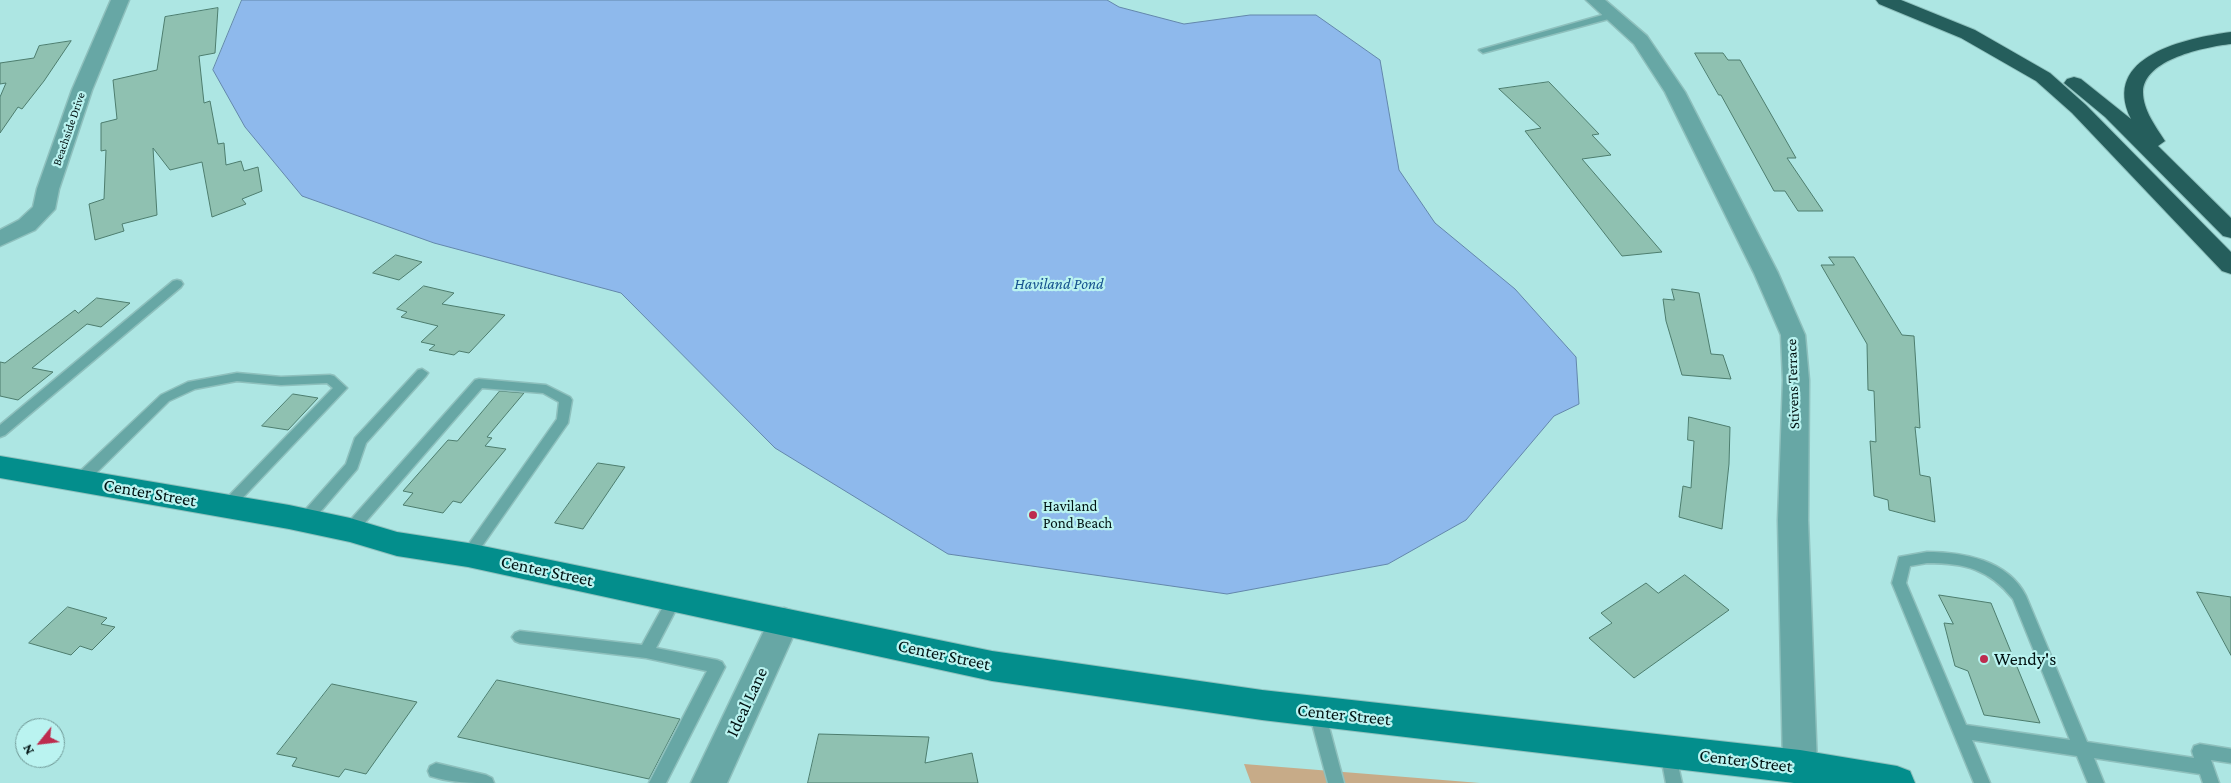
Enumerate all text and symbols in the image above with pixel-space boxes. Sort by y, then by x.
street label: Beachside Drive [50,90,88,168]
water label: Haviland Pond [1014,274,1104,294]
street label: Stivens Terrace [1782,339,1804,429]
street label: Center Street [102,474,198,512]
place label: Haviland Pond Beach [1043,497,1112,532]
marker: Haviland Pond Beach [1027,509,1039,521]
street label: Center Street [499,551,595,591]
street label: Center Street [896,635,992,675]
place label: Wendy's [1994,648,2056,670]
marker: Wendy's [1978,653,1990,665]
street label: Ideal Lane [722,664,772,740]
street label: Center Street [1296,699,1392,731]
north arrow [15,718,65,768]
text: N [18,742,37,758]
street label: Center Street [1698,745,1794,777]

